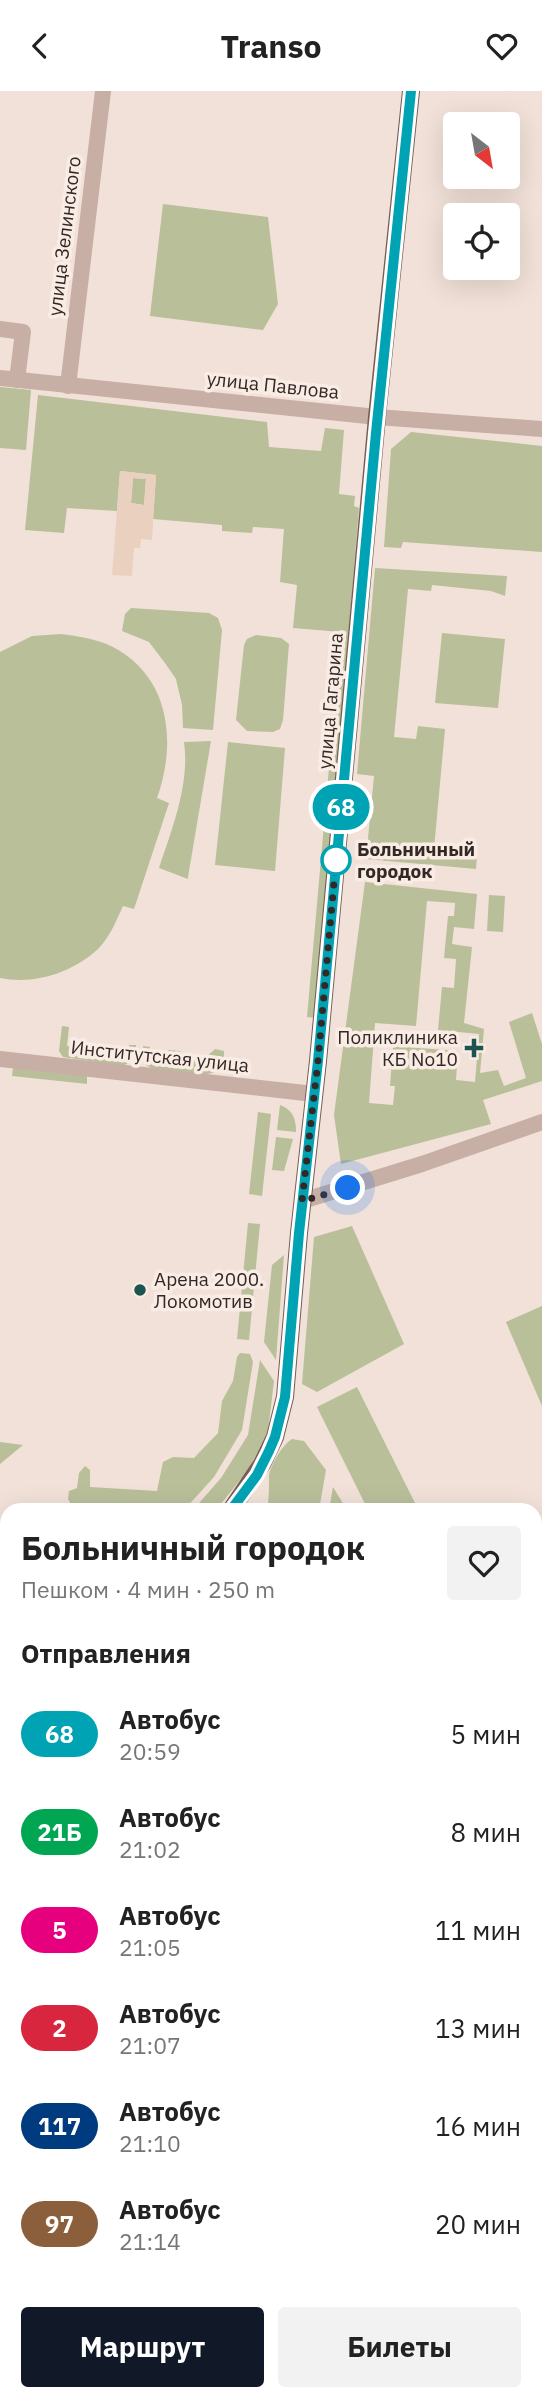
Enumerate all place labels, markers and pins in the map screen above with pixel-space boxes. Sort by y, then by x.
place label: Больничный городок [357,837,475,883]
marker: Больничный городок [321,845,351,875]
place label: Поликлиника КБ No10 [337,1025,458,1071]
marker: Поликлиника КБ No10 [464,1038,484,1058]
place label: Арена 2000. Локомотив [154,1267,264,1313]
marker: Арена 2000. Локомотив [132,1282,148,1298]

